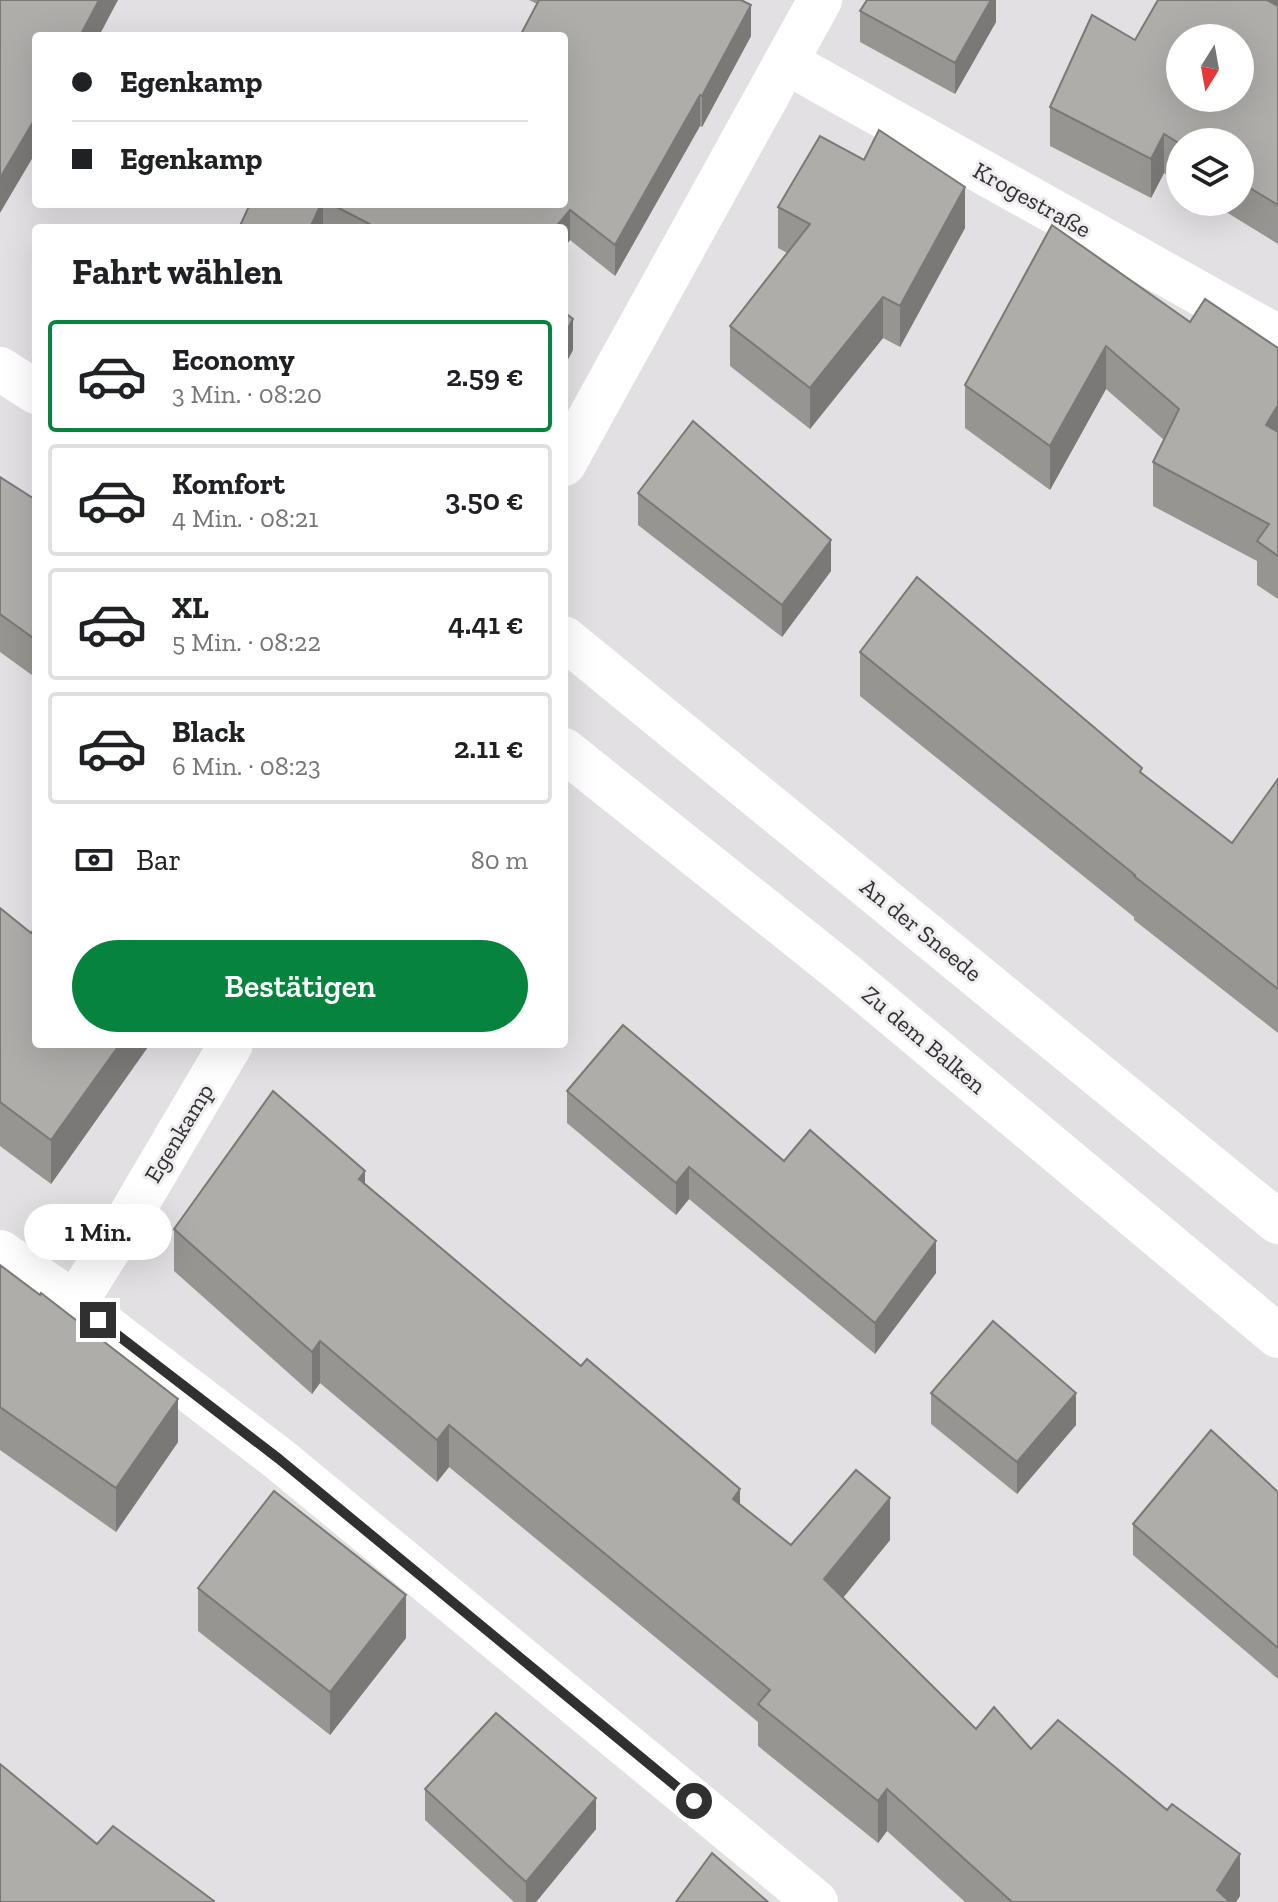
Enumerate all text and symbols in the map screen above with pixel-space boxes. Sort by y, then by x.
north arrow [1166,24,1254,112]
map controls [1166,24,1254,216]
text: Egenkamp [120,64,262,100]
button: layers [1166,128,1254,216]
text: Egenkamp [120,141,262,177]
street label: Krogestraße [968,155,1096,244]
text: Fahrt wählen [72,250,283,293]
icon: car [76,340,148,412]
text: Economy [172,342,295,378]
text: 2.59 € [446,358,524,394]
text: 3 Min. · 08:20 [172,378,322,410]
icon: car [76,464,148,536]
text: Komfort [172,466,285,502]
text: 3.50 € [445,482,524,518]
text: 4 Min. · 08:21 [172,502,318,534]
icon: car [76,588,148,660]
text: XL [172,590,209,626]
text: 4.41 € [448,606,524,642]
text: 5 Min. · 08:22 [172,626,321,658]
icon: car [76,712,148,784]
text: Black [172,714,245,750]
text: 2.11 € [454,730,524,766]
text: 6 Min. · 08:23 [172,750,321,782]
icon: cash [72,838,116,882]
text: Bar [136,842,181,878]
text: 80 m [471,844,528,876]
street label: An der Sneede [855,872,988,987]
button: Bestätigen [72,940,528,1032]
street label: Zu dem Balken [857,979,992,1100]
street label: Egenkamp [138,1078,219,1187]
callout: 1 Min. [24,1204,172,1260]
text: 1 Min. [64,1216,132,1248]
route end [80,1302,116,1338]
route start [676,1783,712,1819]

